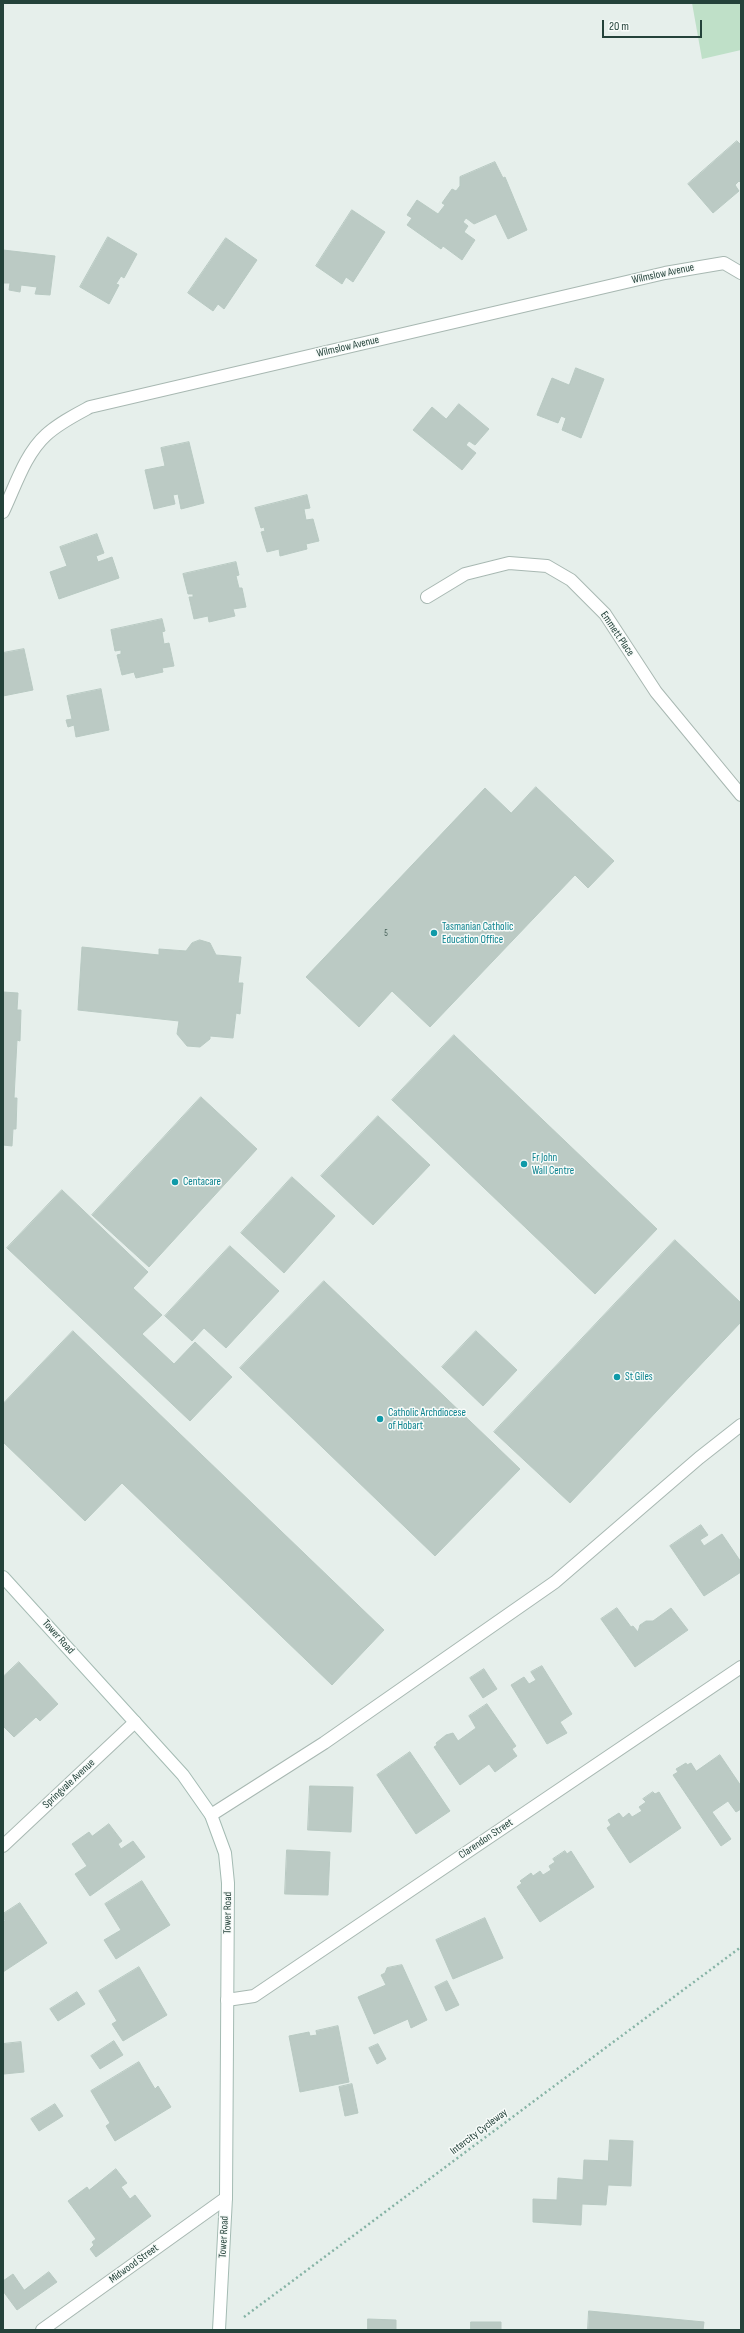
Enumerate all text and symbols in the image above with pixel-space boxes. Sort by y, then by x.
scale bar [604,12,704,38]
text: 20 m [609,19,629,34]
street label: Wilmslow Avenue [631,261,695,287]
street label: Wilmslow Avenue [316,333,380,361]
street label: Emmett Place [597,609,637,659]
place label: Tasmanian Catholic Education Office [442,920,513,946]
marker: Tasmanian Catholic Education Office [429,928,439,938]
house number: 5 [384,929,388,939]
place label: Fr John Wall Centre [532,1151,574,1177]
marker: Fr John Wall Centre [519,1159,529,1169]
place label: Centacare [183,1175,221,1189]
marker: Centacare [170,1177,180,1187]
place label: St Giles [625,1370,653,1384]
marker: St Giles [612,1372,622,1382]
place label: Catholic Archdiocese of Hobart [388,1406,466,1432]
marker: Catholic Archdiocese of Hobart [375,1414,385,1424]
street label: Tower Road [39,1617,77,1657]
street label: Springvale Avenue [40,1756,98,1812]
street label: Clarendon Street [456,1816,516,1862]
street label: Tower Road [221,1892,235,1934]
street label: Intercity Cycleway [448,2106,510,2158]
street label: Tower Road [216,2216,232,2258]
street label: Midwood Street [107,2242,161,2286]

